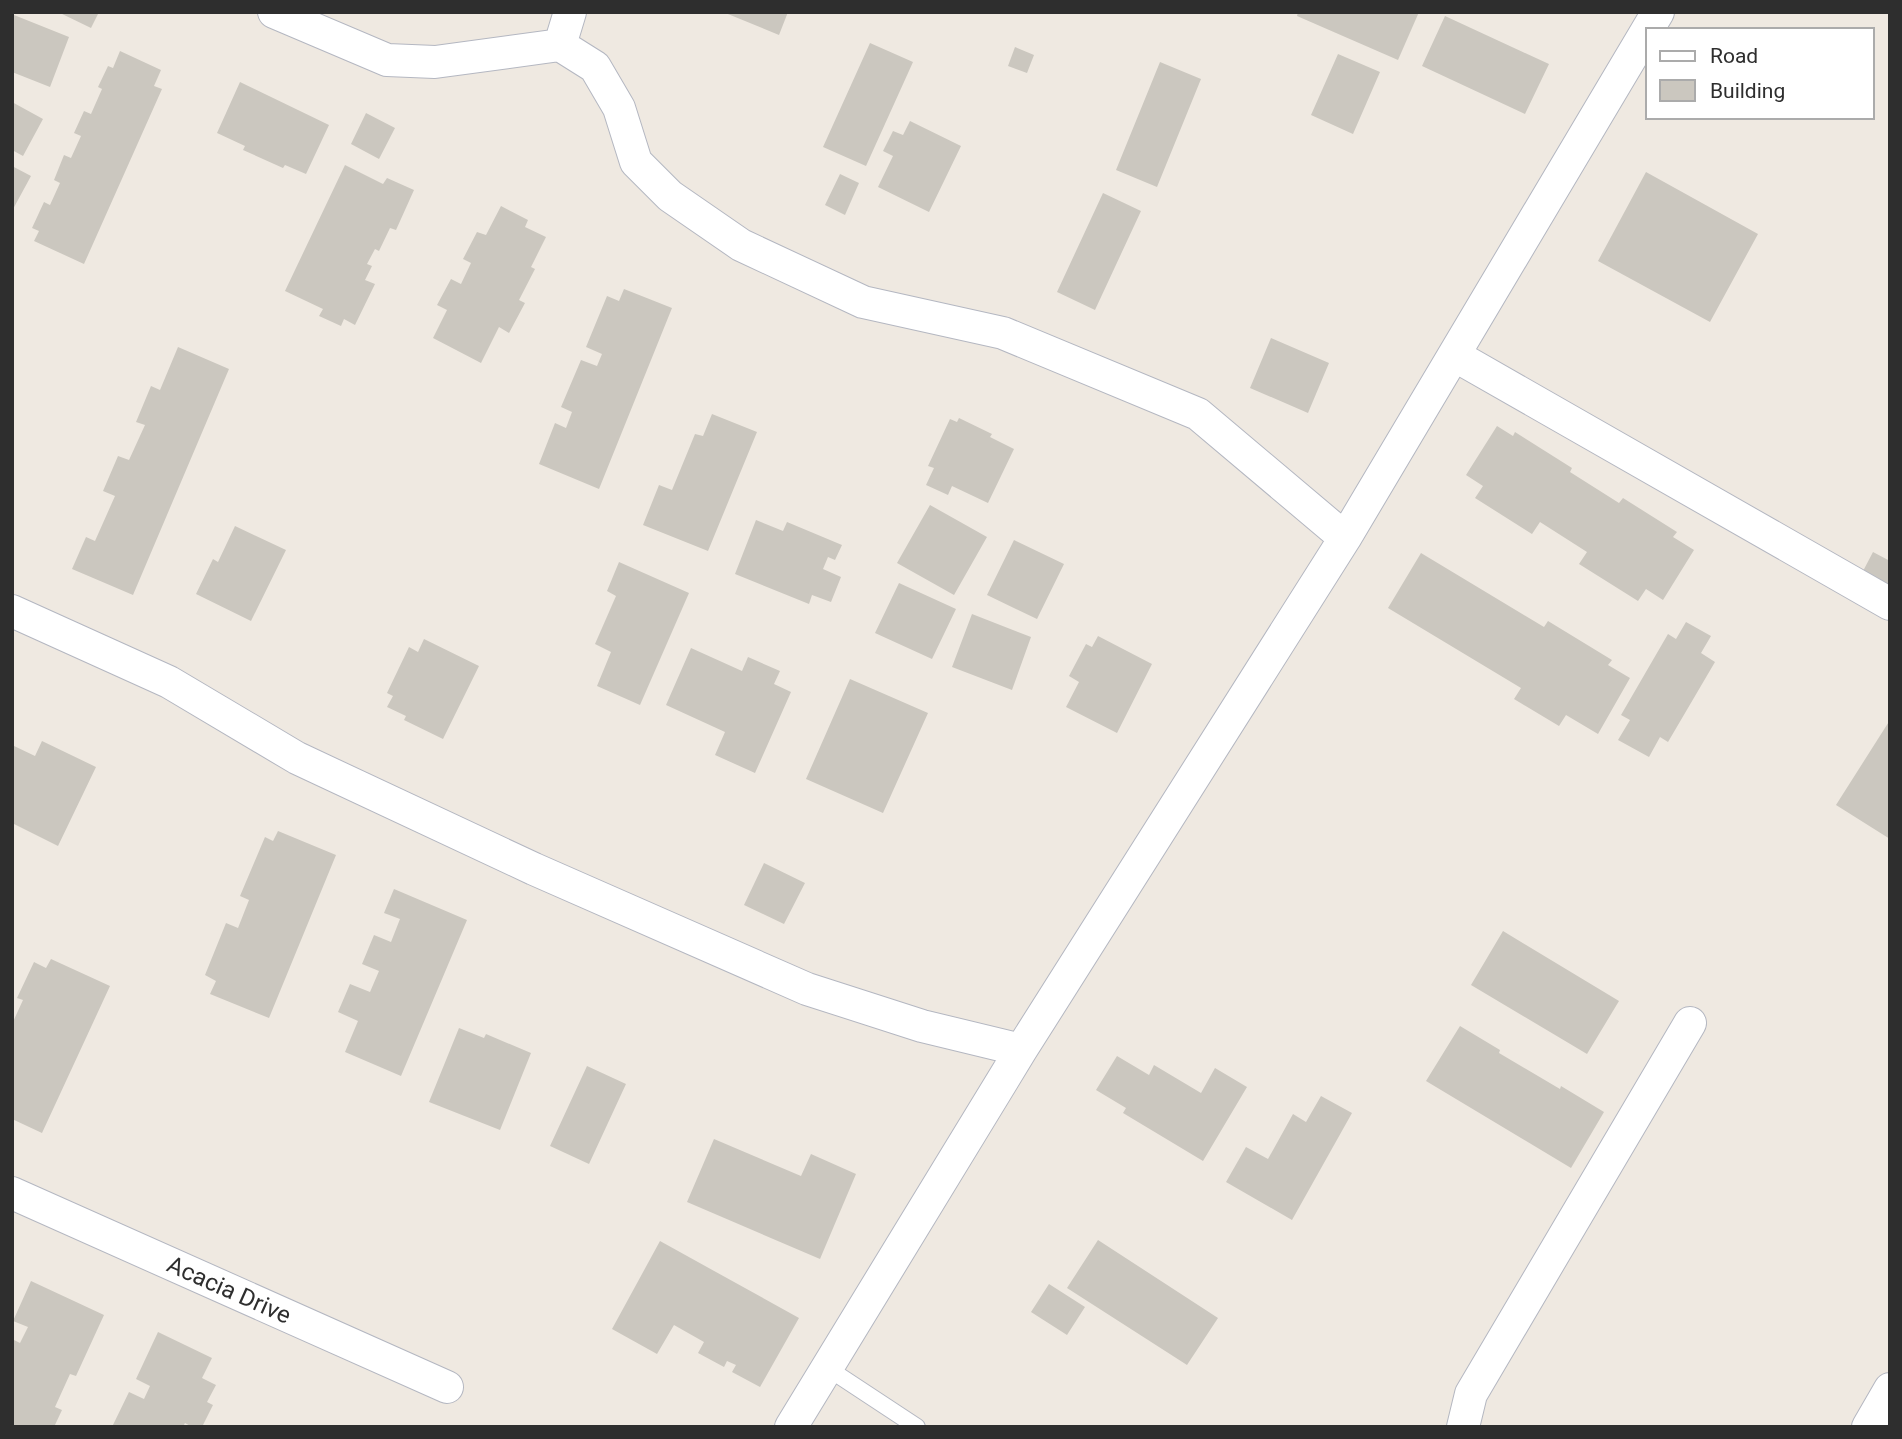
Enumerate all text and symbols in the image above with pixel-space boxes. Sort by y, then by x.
legend [1646,28,1874,119]
text: Road [1710,44,1758,68]
text: Building [1710,79,1785,103]
street label: Acacia Drive [163,1250,295,1330]

